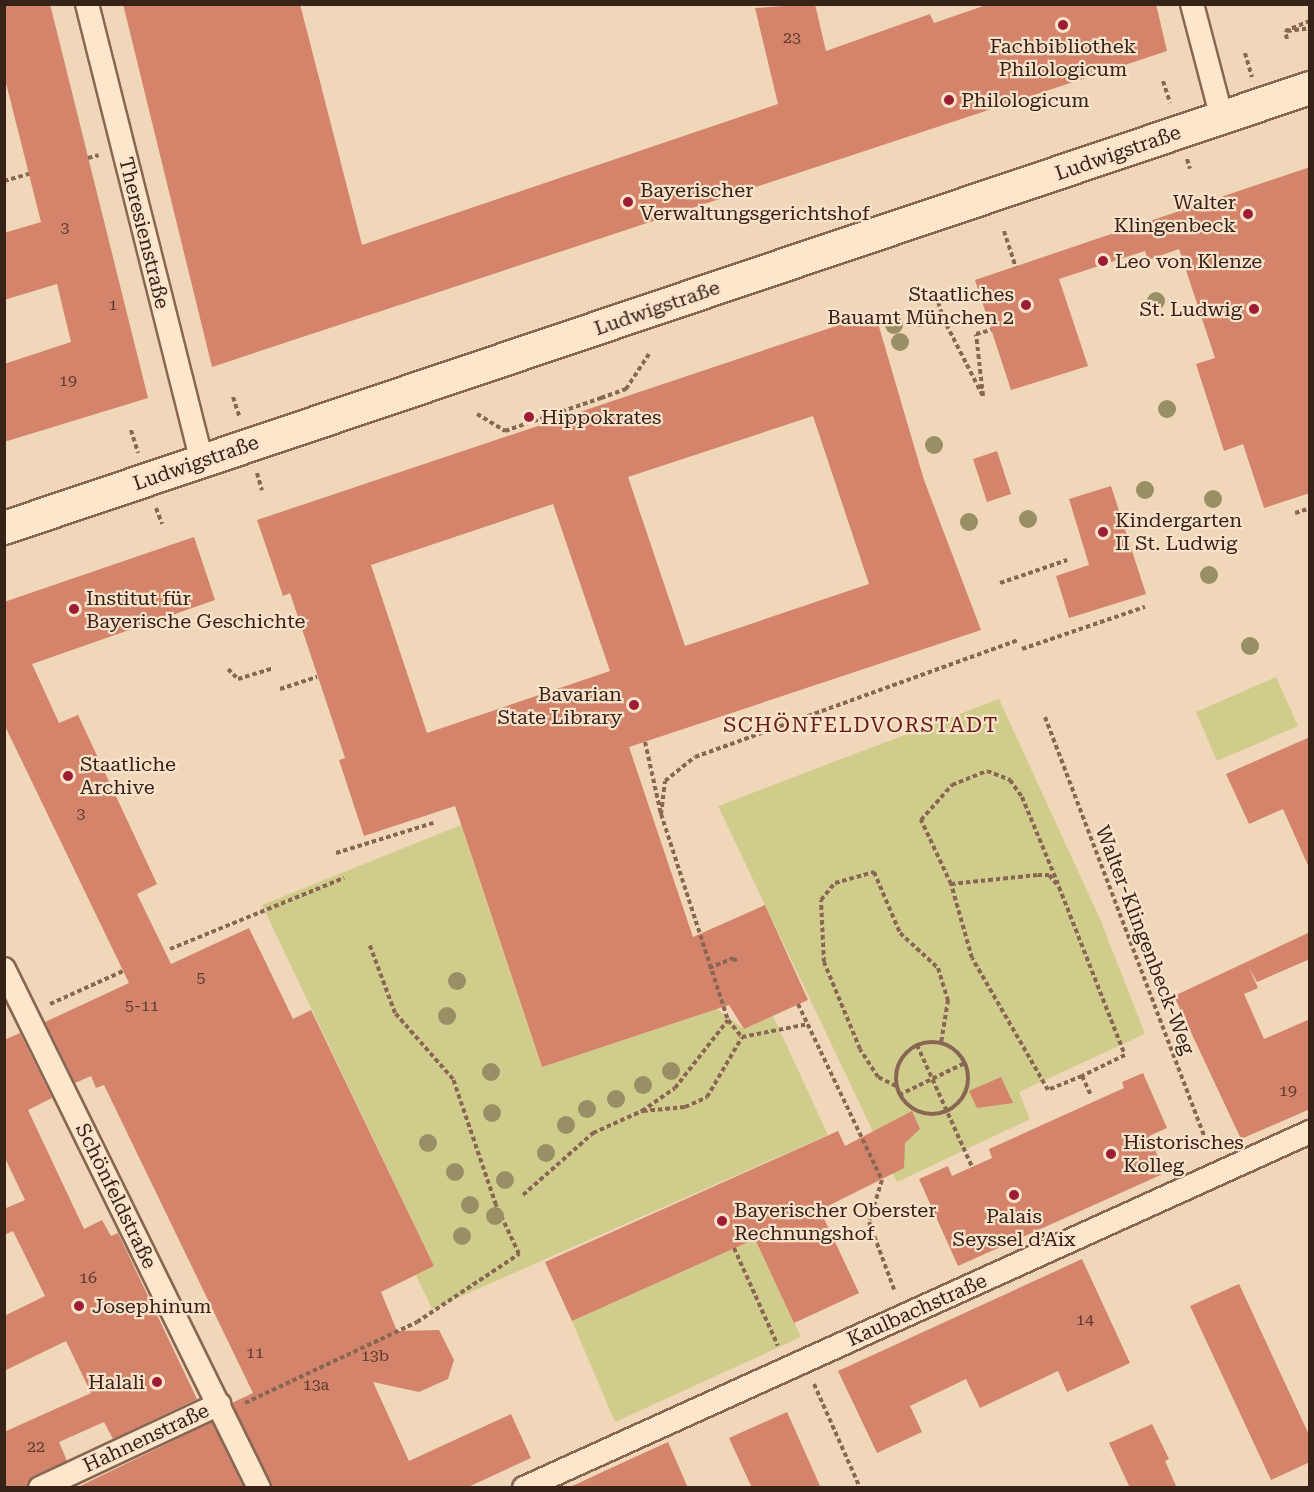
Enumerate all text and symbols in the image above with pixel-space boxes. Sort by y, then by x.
marker: Fachbibliothek Philologicum [1056,18,1070,32]
house number: 23 [783,28,801,48]
place label: Fachbibliothek Philologicum [990,35,1136,82]
place label: Philologicum [961,88,1089,112]
marker: Philologicum [942,93,956,107]
street label: Ludwigstraße [1052,120,1184,186]
street label: Theresienstraße [114,155,174,311]
place label: Bayerischer Verwaltungsgerichtshof [640,178,870,225]
place label: Walter Klingenbeck [1114,190,1236,237]
marker: Bayerischer Verwaltungsgerichtshof [621,195,635,209]
marker: Walter Klingenbeck [1241,207,1255,221]
house number: 3 [61,218,69,238]
place label: Leo von Klenze [1115,249,1262,273]
marker: Leo von Klenze [1096,254,1110,268]
street label: Ludwigstraße [591,275,723,341]
place label: Staatliches Bauamt München 2 [827,282,1014,329]
house number: 1 [109,295,117,315]
place label: St. Ludwig [1140,297,1242,321]
marker: Staatliches Bauamt München 2 [1019,298,1033,312]
marker: St. Ludwig [1247,302,1261,316]
house number: 19 [59,371,77,391]
place label: Hippokrates [541,405,662,429]
marker: Hippokrates [522,410,536,424]
street label: Ludwigstraße [130,430,262,496]
place label: Kindergarten II St. Ludwig [1115,508,1242,555]
marker: Kindergarten II St. Ludwig [1096,525,1110,539]
place label: Institut für Bayerische Geschichte [86,586,305,633]
marker: Institut für Bayerische Geschichte [67,602,81,616]
place label: Bavarian State Library [497,682,622,729]
marker: Bavarian State Library [627,698,641,712]
district label: SCHÖNFELDVORSTADT [723,712,999,738]
place label: Staatliche Archive [80,752,176,799]
marker: Staatliche Archive [61,769,75,783]
house number: 3 [77,804,85,824]
street label: Walter-Klingenbeck-Weg [1090,822,1200,1058]
house number: 5 [197,968,205,988]
house number: 5-11 [125,996,159,1016]
house number: 19 [1279,1081,1297,1101]
street label: Schönfeldstraße [70,1119,162,1273]
place label: Historisches Kolleg [1123,1130,1244,1177]
marker: Historisches Kolleg [1104,1147,1118,1161]
marker: Palais Seyssel d’Aix [1007,1188,1021,1202]
place label: Bayerischer Oberster Rechnungshof [734,1198,936,1245]
place label: Palais Seyssel d’Aix [952,1204,1076,1251]
marker: Bayerischer Oberster Rechnungshof [715,1214,729,1228]
house number: 16 [79,1268,97,1288]
street label: Kaulbachstraße [843,1268,991,1352]
place label: Josephinum [92,1294,211,1318]
marker: Josephinum [70,1297,88,1315]
house number: 14 [1076,1310,1094,1330]
house number: 11 [246,1343,264,1363]
house number: 13b [361,1346,389,1366]
place label: Halali [88,1370,145,1394]
marker: Halali [150,1375,164,1389]
house number: 13a [303,1375,329,1395]
street label: Hahnenstraße [79,1398,213,1478]
house number: 22 [27,1437,45,1457]

